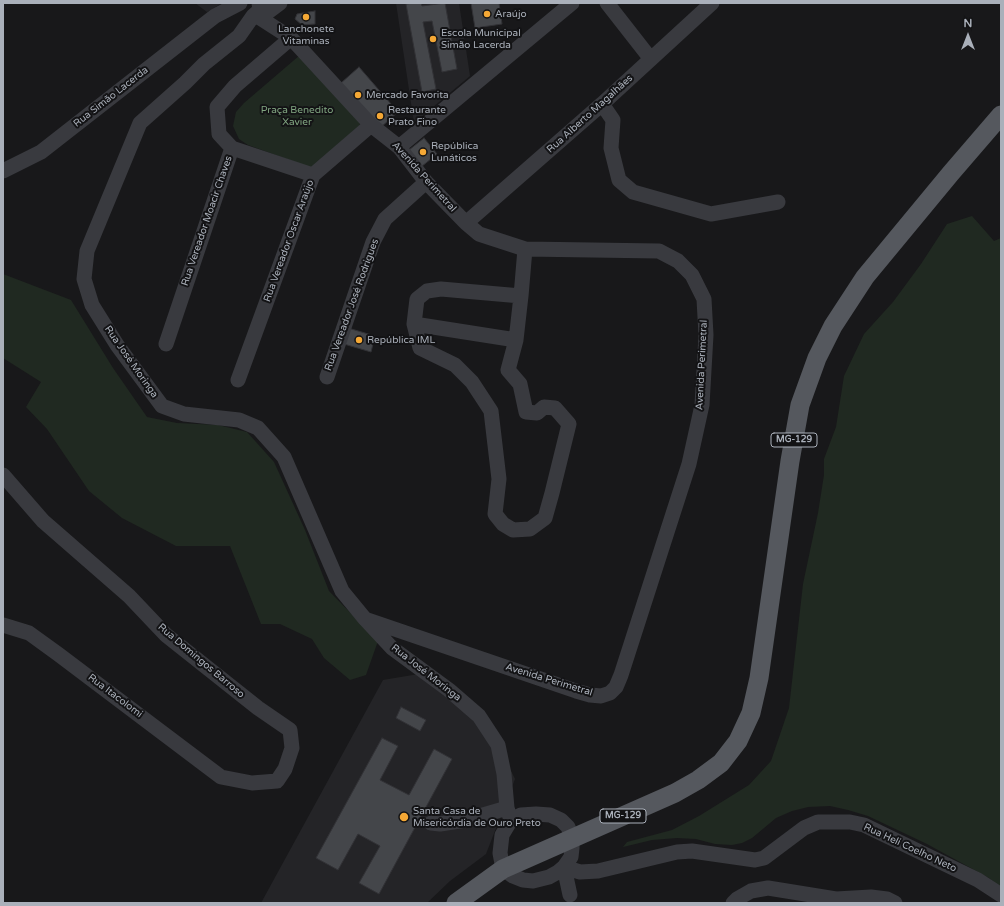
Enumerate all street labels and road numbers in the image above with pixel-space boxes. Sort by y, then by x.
street label: Rua Simão Lacerda [71,64,151,130]
street label: Rua Alberto Magalhães [545,72,635,156]
street label: Avenida Perimetral [389,139,459,215]
street label: Rua Vereador Moacir Chaves [179,154,235,288]
street label: Rua Vereador Oscar Araújo [261,178,317,304]
street label: Rua Vereador José Rodrigues [322,237,382,373]
street label: Avenida Perimetral [694,320,710,410]
street label: Rua José Moringa [102,324,160,400]
road number: MG-129 [771,433,817,447]
street label: Rua Domingos Barroso [155,621,247,701]
street label: Rua José Moringa [389,642,463,704]
street label: Avenida Perimetral [504,661,594,699]
street label: Rua Itacolomi [85,672,145,720]
road number: MG-129 [600,809,646,823]
street label: Rua Heli Coelho Neto [862,821,958,875]

